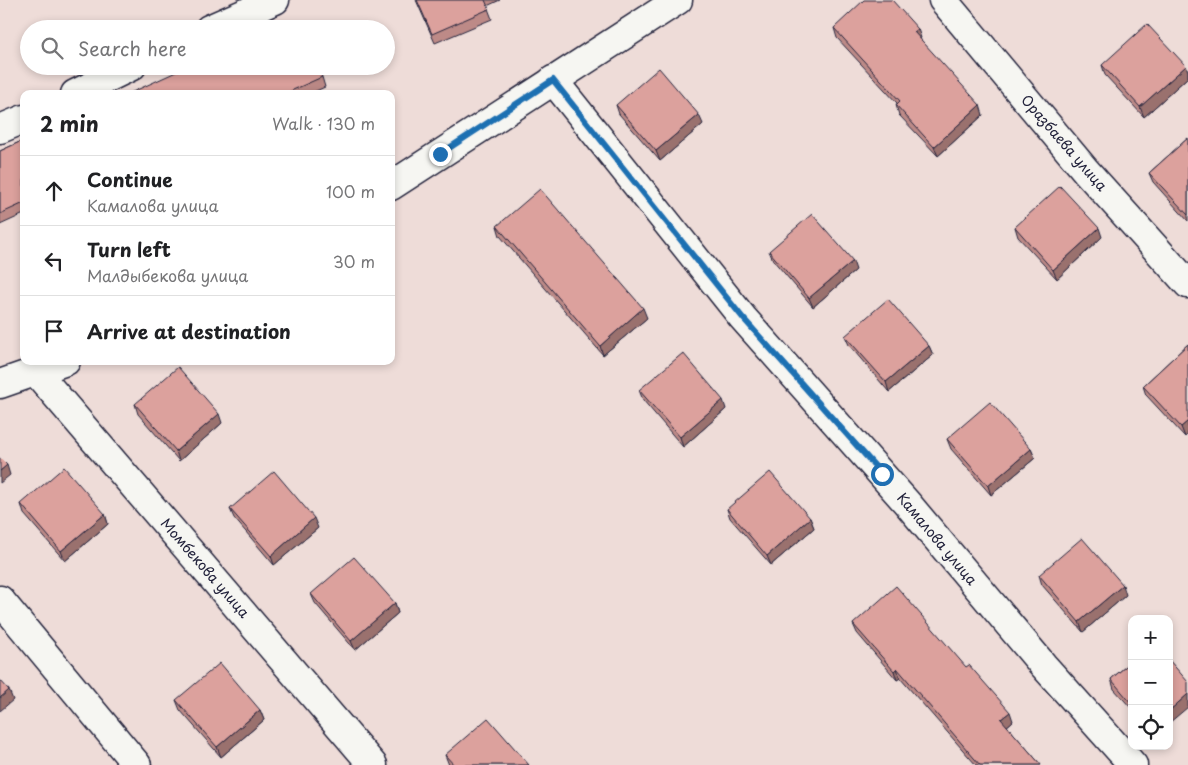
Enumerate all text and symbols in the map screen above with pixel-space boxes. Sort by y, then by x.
search box [20,20,395,75]
icon: search [38,34,66,62]
text: Search here [78,34,187,62]
street label: Оразбаева улица [1016,90,1112,196]
text: 2 min [40,107,99,139]
text: Walk · 130 m [272,111,375,135]
route end [429,143,452,166]
text: Continue [87,165,173,193]
icon: ahead [40,177,68,205]
text: 100 m [326,179,375,203]
text: Камалова улица [87,193,219,217]
text: Turn left [87,235,171,263]
icon: left [40,247,68,275]
text: 30 m [333,249,375,273]
text: Малдыбекова улица [87,263,248,287]
icon: arrive [40,317,68,345]
text: Arrive at destination [87,317,291,345]
route start [871,463,894,486]
street label: Камалова улица [892,488,983,590]
street label: Момбекова улица [156,513,255,622]
map controls [1128,615,1173,750]
button: + [1128,615,1173,660]
button: − [1128,660,1173,705]
button: locate [1128,705,1173,750]

